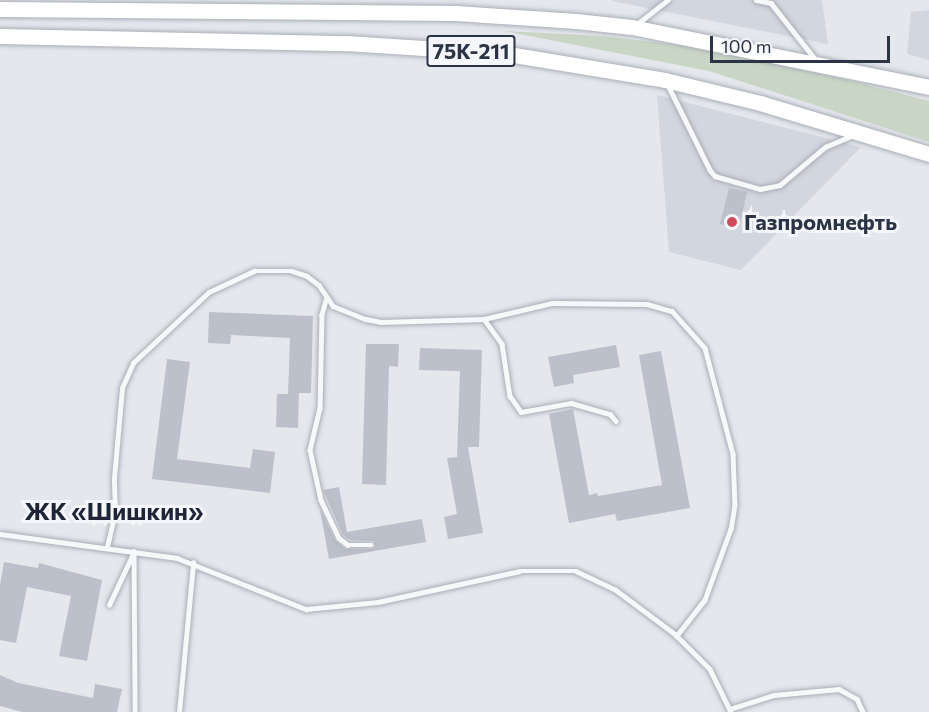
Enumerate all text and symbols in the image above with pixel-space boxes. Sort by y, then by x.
scale bar [713,24,893,62]
road number: 75К-211 [426,33,516,69]
text: 100 m [721,35,771,57]
place label: Газпромнефть [744,209,897,235]
marker: Газпромнефть [725,215,739,229]
district label: ЖК «Шишкин» [24,497,204,525]

